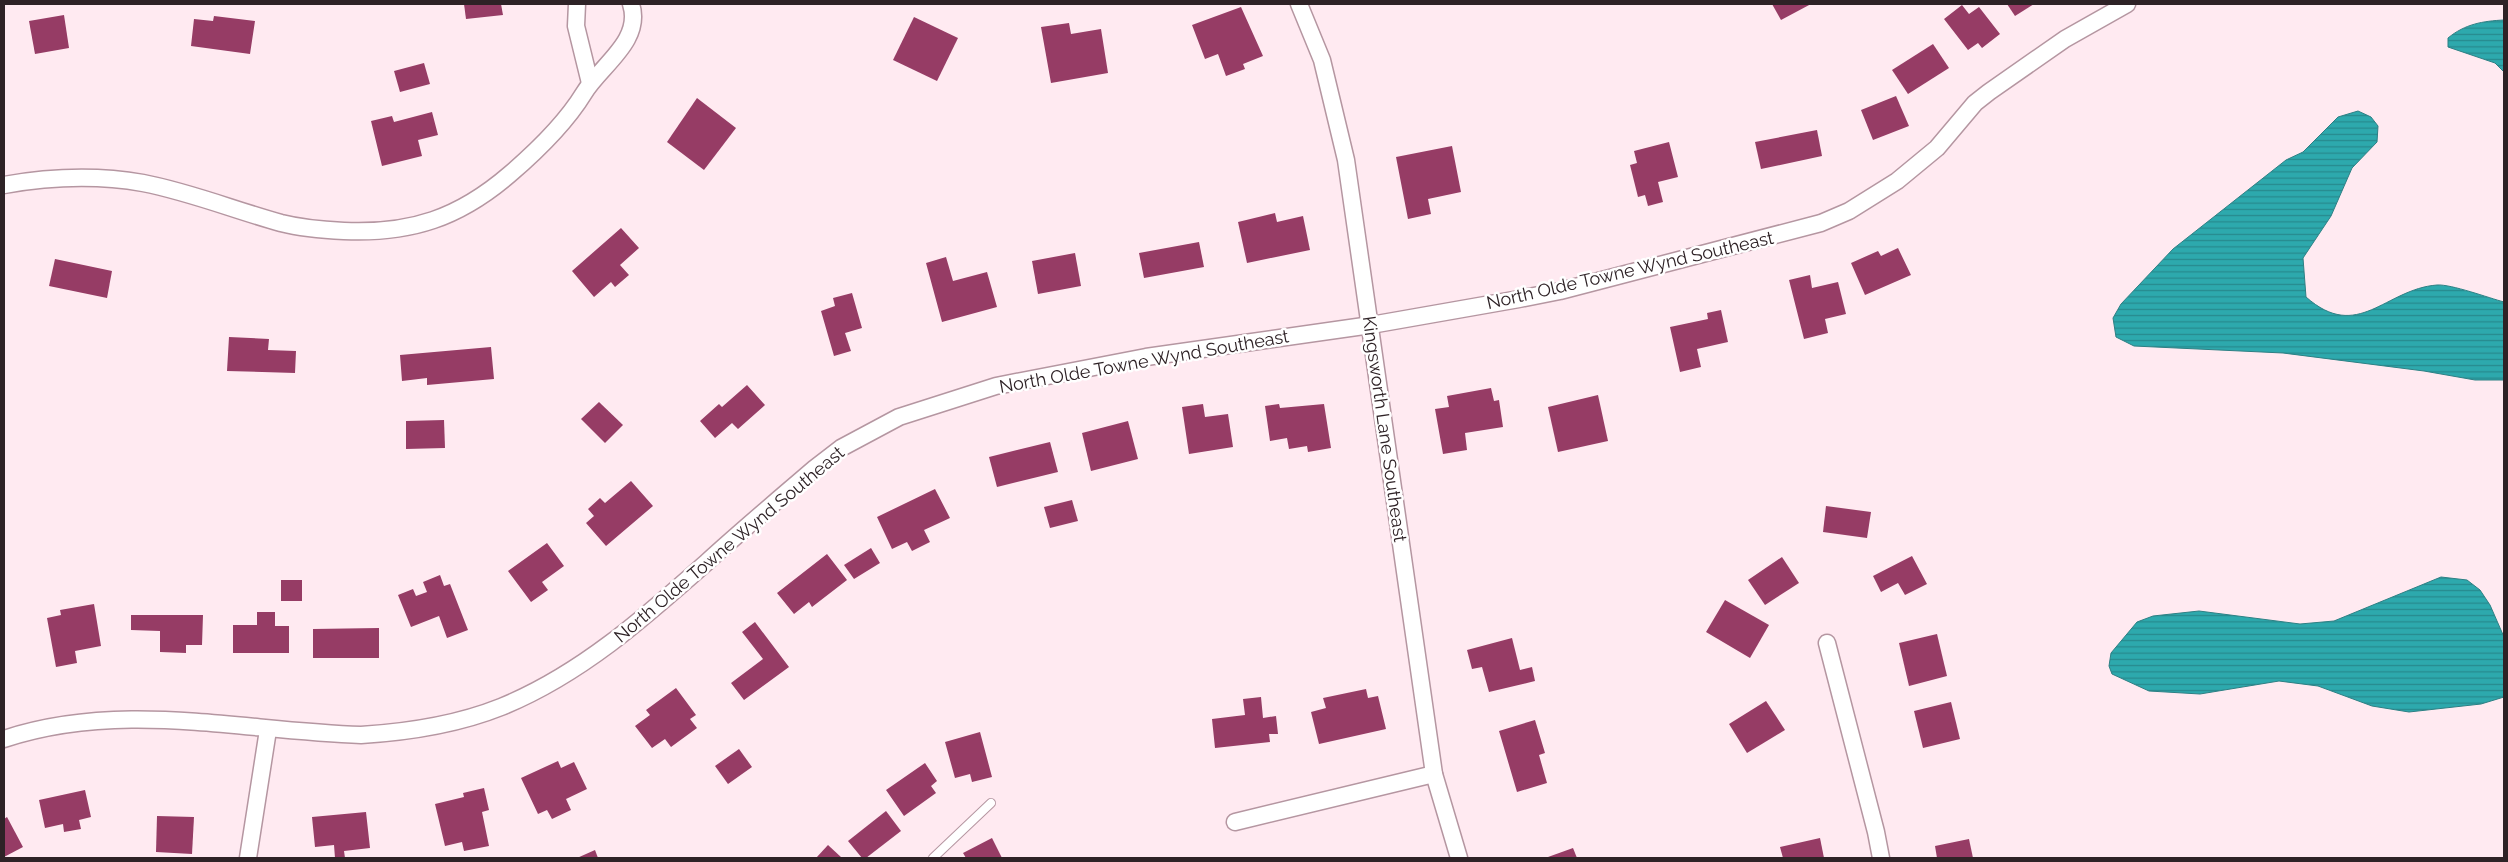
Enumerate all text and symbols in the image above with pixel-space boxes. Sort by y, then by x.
street label: North Olde Towne Wynd Southeast [1485,227,1775,313]
street label: Kingsworth Lane Southeast [1359,315,1411,543]
street label: North Olde Towne Wynd Southeast [998,325,1290,397]
street label: North Olde Towne Wynd Southeast [610,442,848,646]

